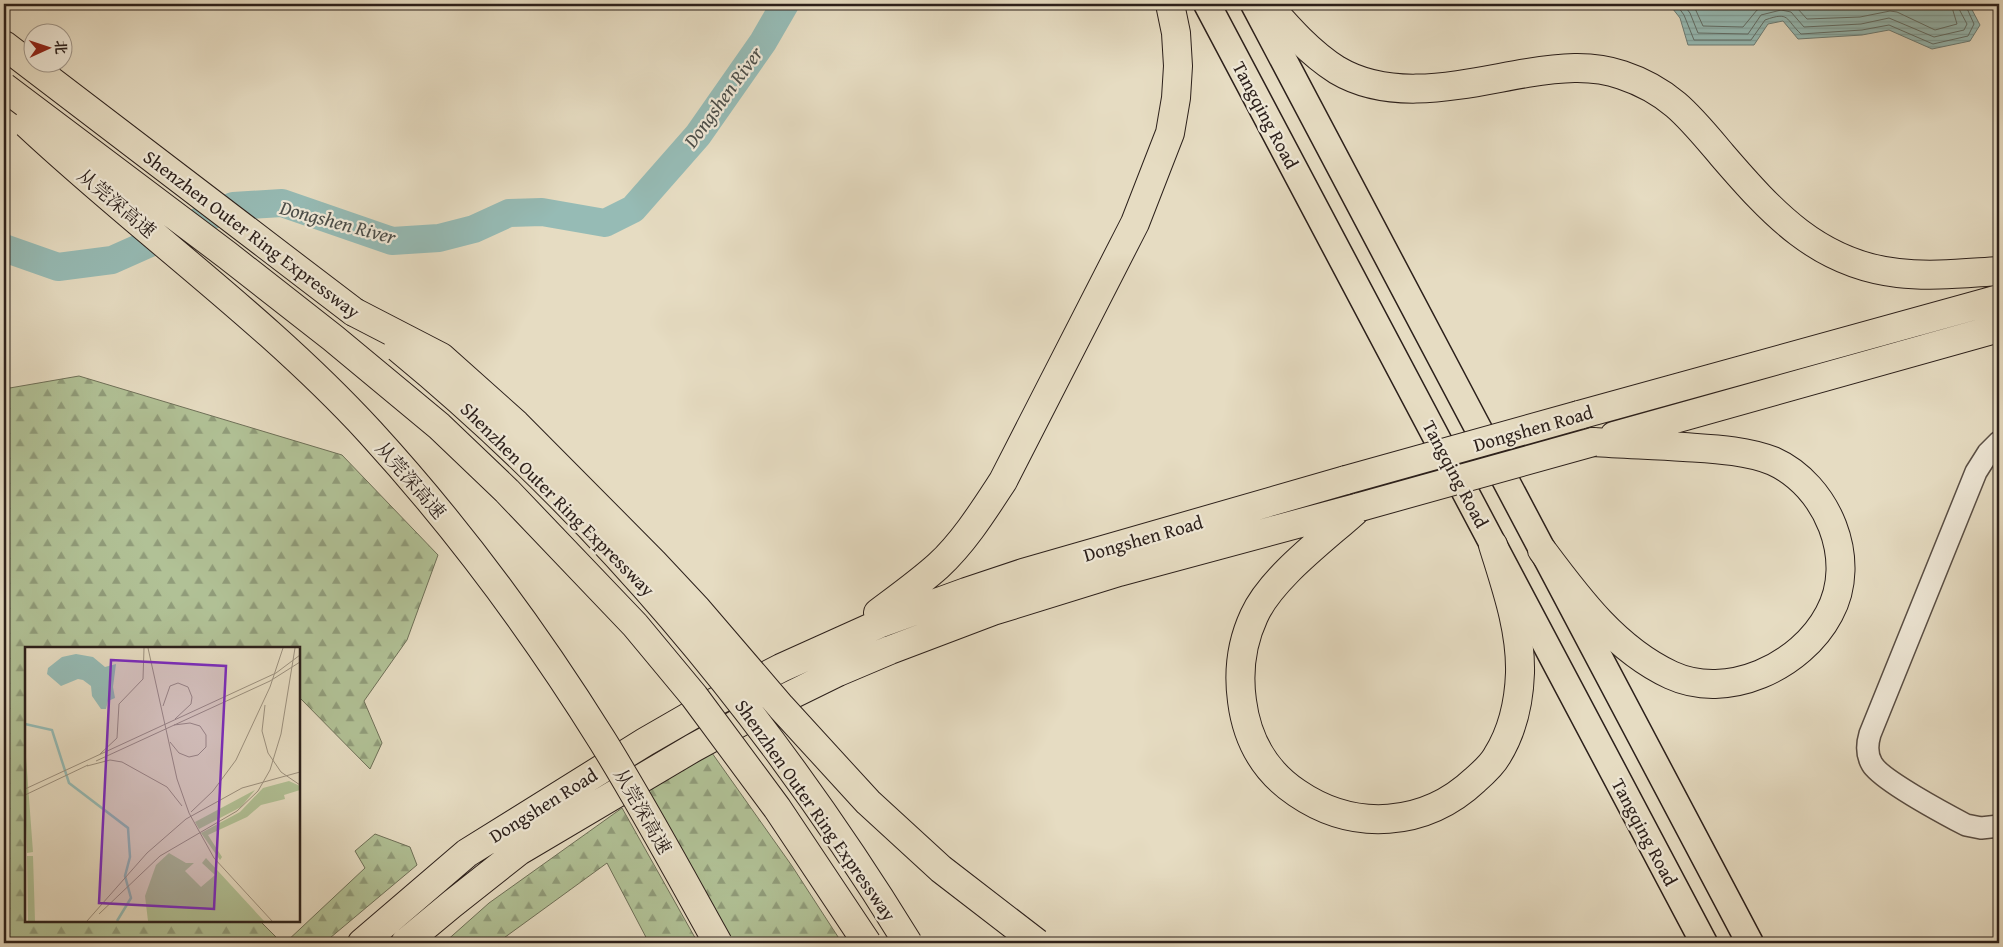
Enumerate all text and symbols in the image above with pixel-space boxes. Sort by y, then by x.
north arrow [22,22,72,72]
text: 北 [51,40,71,55]
water label: Dongshen River [675,40,770,154]
street label: Tangqing Road [1226,56,1307,175]
street label: Shenzhen Outer Ring Expressway [138,143,367,325]
street label: 从莞深高速 [72,162,162,244]
water label: Dongshen River [276,192,400,251]
street label: Shenzhen Outer Ring Expressway [454,395,662,603]
street label: Dongshen Road [1470,397,1597,458]
street label: Tangqing Road [1416,415,1497,534]
street label: 从莞深高速 [369,435,453,525]
street label: Dongshen Road [1080,507,1207,568]
inset map [25,647,300,922]
street label: Shenzhen Outer Ring Expressway [729,693,904,927]
street label: Dongshen Road [483,760,603,849]
street label: 从莞深高速 [607,763,679,859]
street label: Tangqing Road [1605,773,1686,892]

